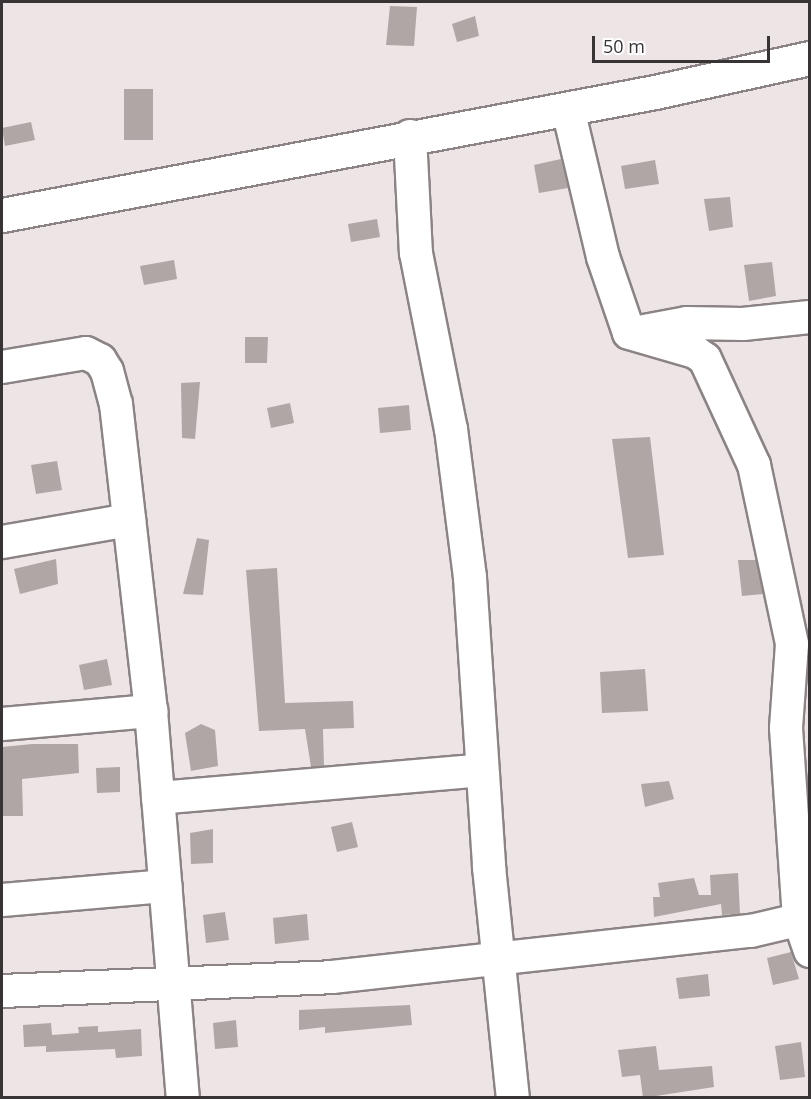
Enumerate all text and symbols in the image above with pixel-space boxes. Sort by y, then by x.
scale bar [595,24,774,62]
text: 50 m [603,34,645,58]

